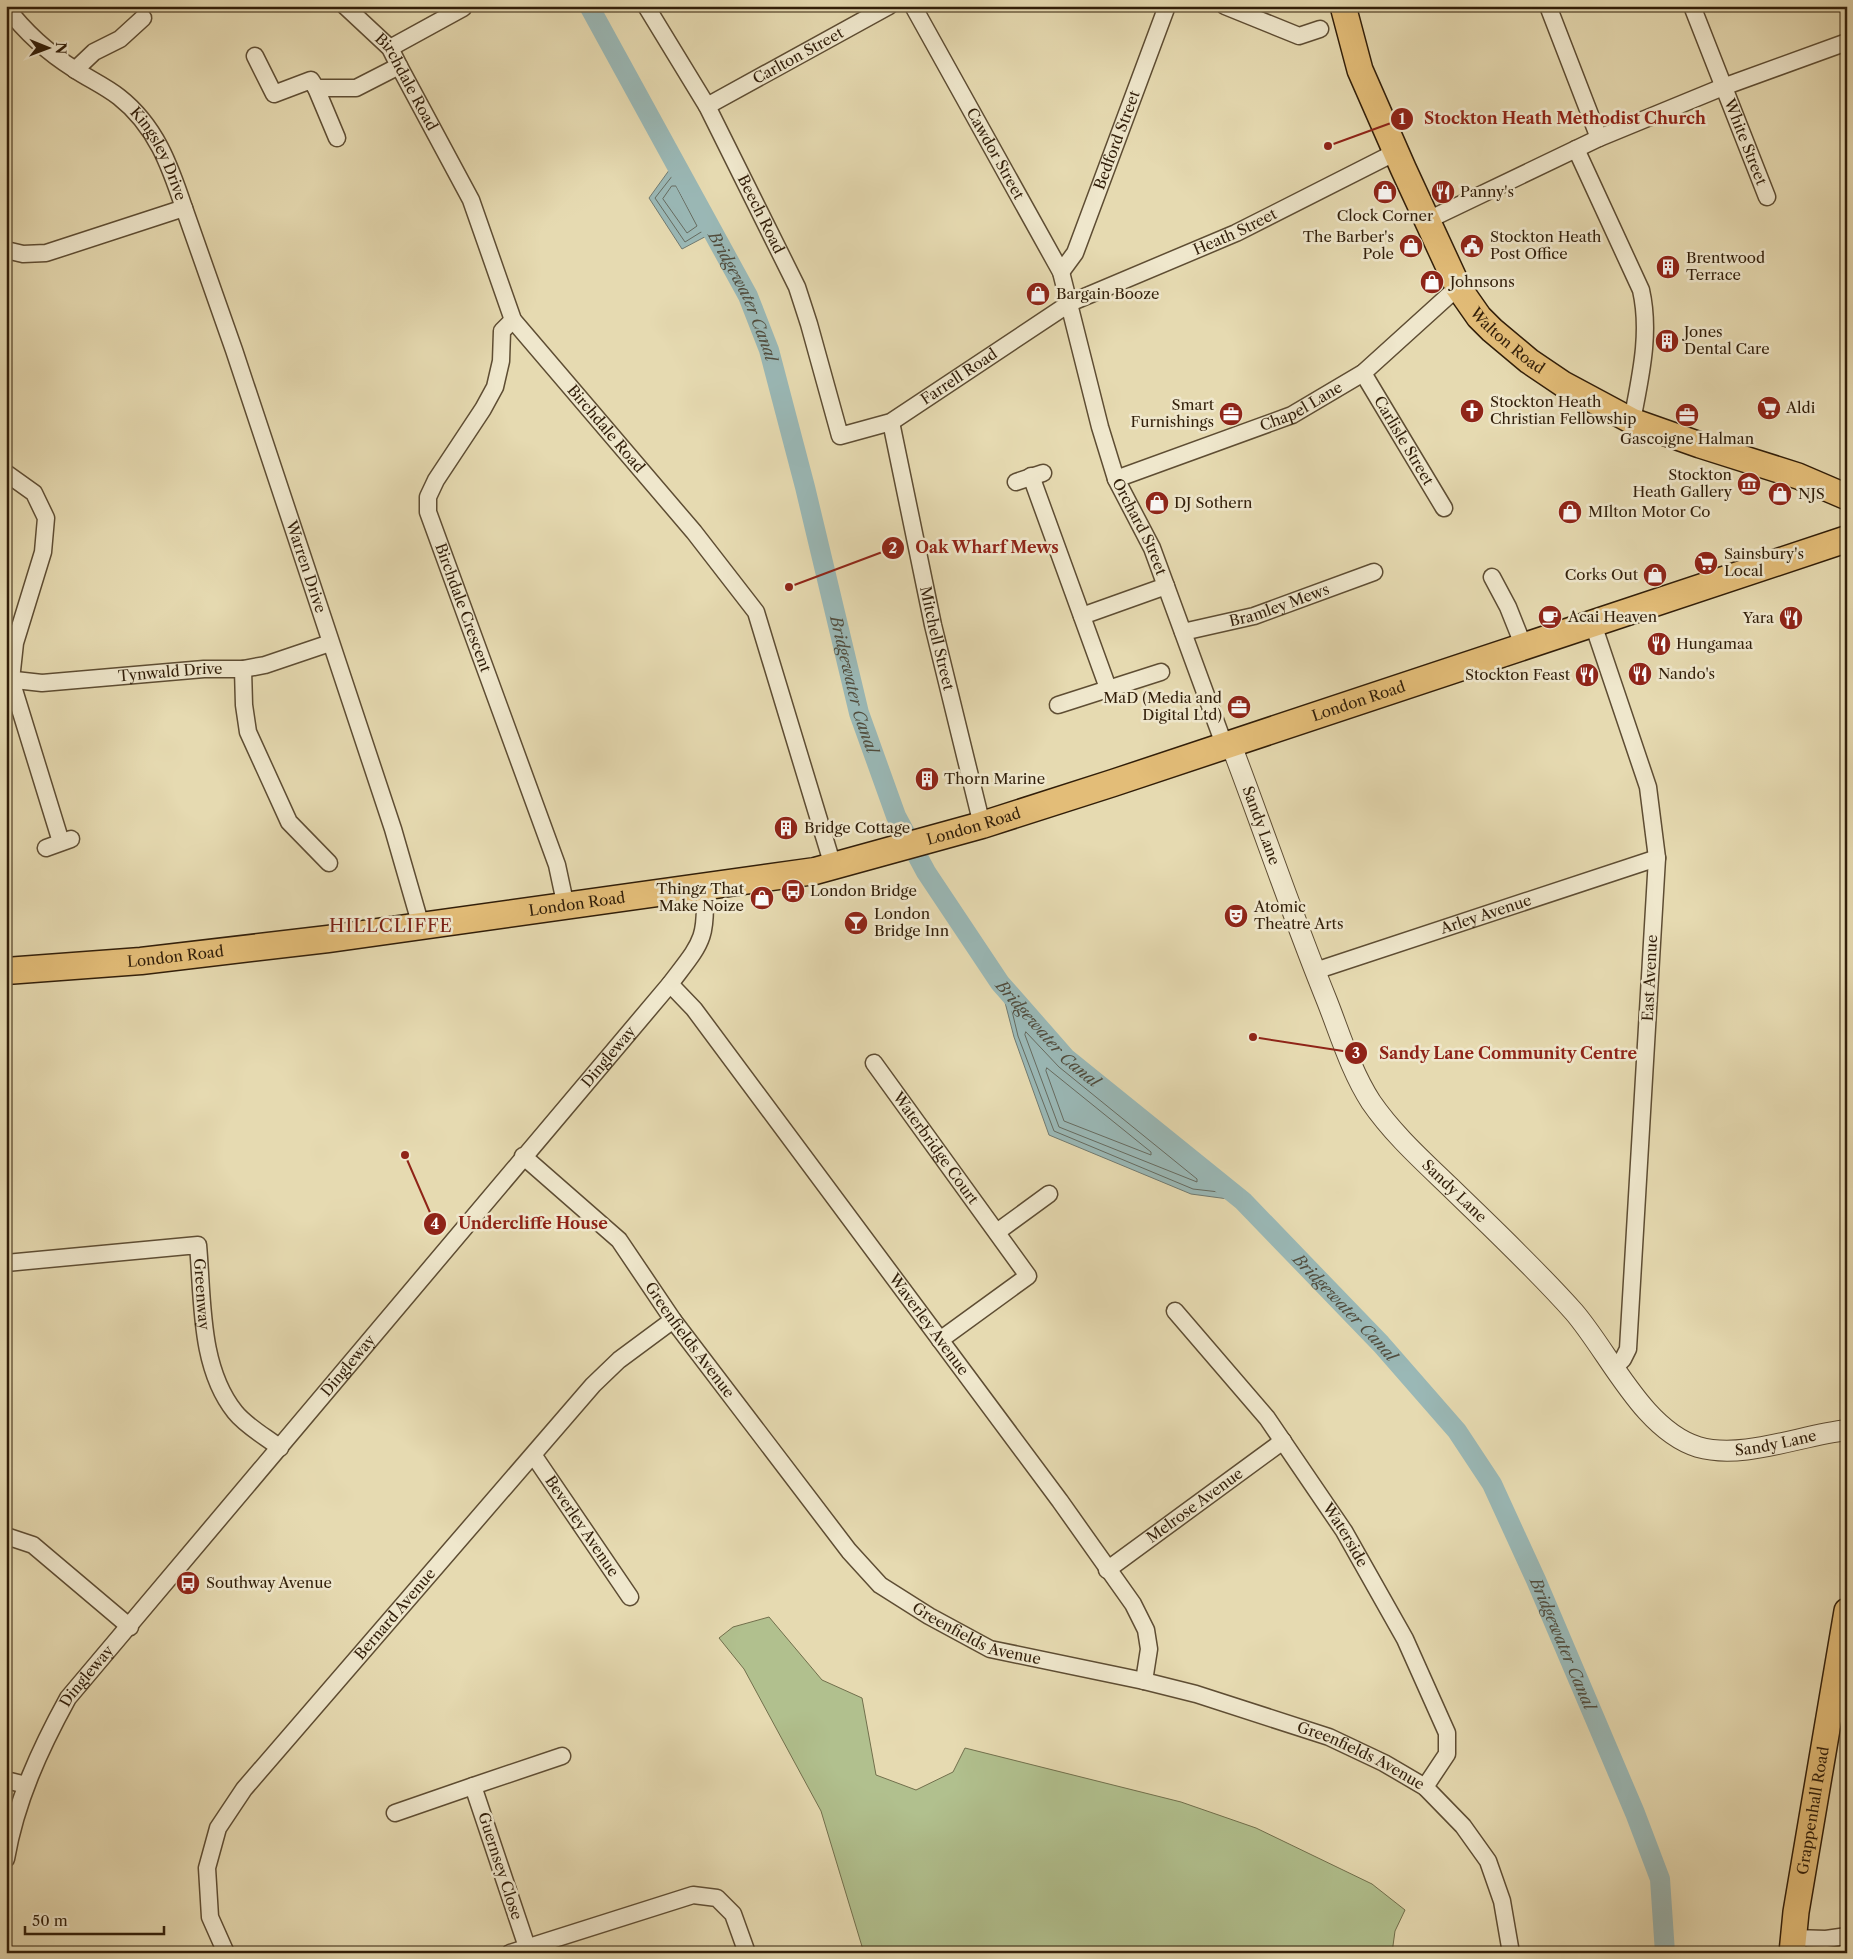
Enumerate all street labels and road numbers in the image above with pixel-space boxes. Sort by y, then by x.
street label: Carlton Street [749,23,847,88]
street label: Birchdale Road [371,29,442,134]
street label: Bedford Street [1089,87,1144,192]
street label: White Street [1720,95,1772,188]
street label: Kingsley Drive [126,103,191,203]
street label: Cawdor Street [962,104,1029,203]
street label: Beech Road [734,171,789,257]
street label: Heath Street [1190,204,1281,259]
street label: Walton Road [1466,303,1548,378]
street label: Farrell Road [917,344,1001,409]
street label: Chapel Lane [1257,377,1346,435]
street label: Birchdale Road [564,381,649,476]
street label: Carlisle Street [1370,392,1439,489]
street label: Orchard Street [1108,475,1171,578]
street label: Warren Drive [282,517,331,615]
street label: Birchdale Crescent [431,540,496,675]
street label: Bramley Mews [1227,579,1332,630]
street label: Mitchell Street [916,584,959,693]
street label: Tynwald Drive [117,659,222,685]
street label: London Road [1309,677,1408,725]
street label: Sandy Lane [1238,783,1285,867]
street label: London Road [924,803,1023,849]
street label: London Road [527,888,626,920]
street label: Arley Avenue [1437,890,1534,938]
street label: East Avenue [1638,934,1661,1022]
street label: London Road [126,941,225,971]
street label: Dingleway [577,1021,640,1091]
street label: Waterbridge Court [888,1087,983,1208]
street label: Sandy Lane [1418,1155,1491,1226]
street label: Greenway [190,1257,215,1332]
street label: Waverley Avenue [884,1269,973,1379]
street label: Greenfields Avenue [641,1278,739,1401]
street label: Dingleway [317,1330,380,1400]
street label: Sandy Lane [1734,1426,1818,1460]
street label: Melrose Avenue [1143,1464,1246,1547]
street label: Beverley Avenue [541,1472,623,1580]
street label: Waterside [1318,1498,1372,1570]
street label: Bernard Avenue [350,1564,439,1663]
street label: Greenfields Avenue [909,1598,1043,1668]
street label: Dingleway [55,1641,118,1710]
street label: Greenfields Avenue [1295,1717,1428,1794]
street label: Grappenhall Road [1792,1745,1833,1876]
street label: Guernsey Close [474,1810,527,1922]

